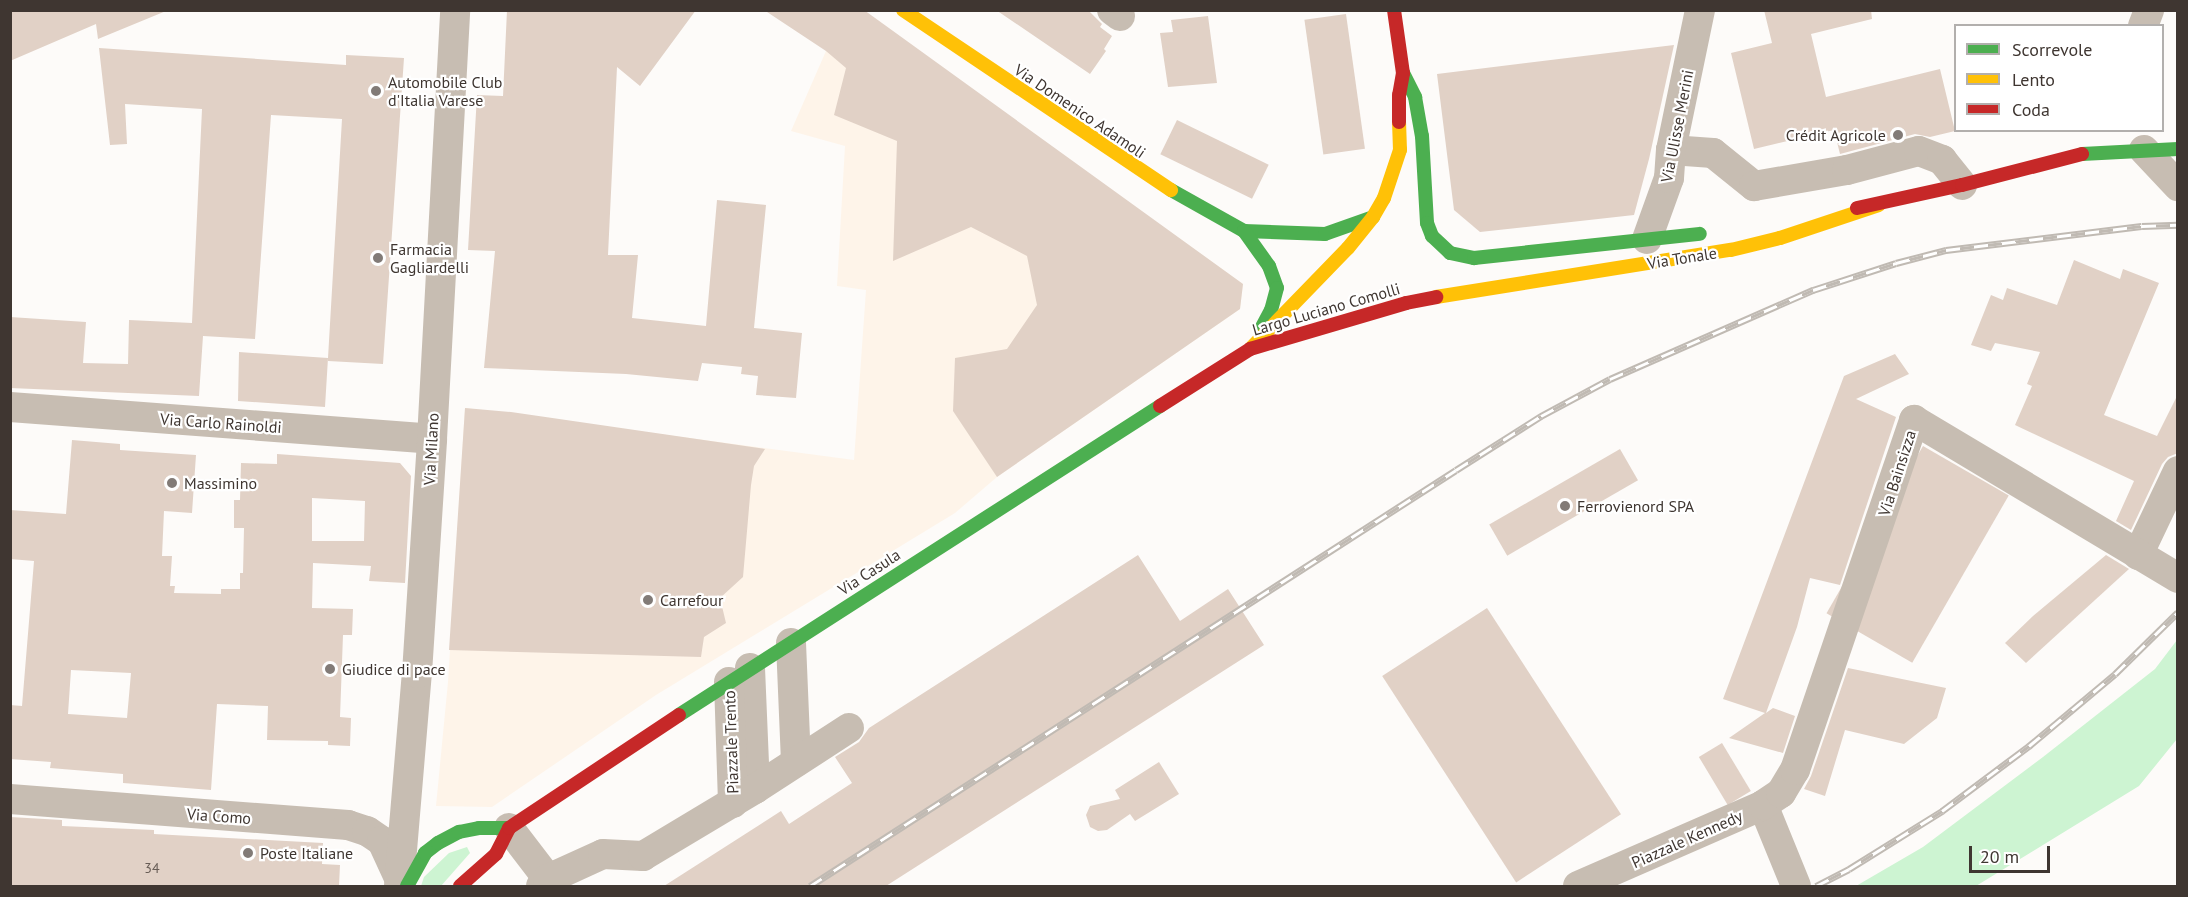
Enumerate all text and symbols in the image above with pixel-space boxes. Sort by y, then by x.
legend [1954,24,2164,132]
text: Scorrevole [2012,38,2092,61]
street label: Via Domenico Adamoli [1010,60,1150,162]
street label: Via Ulisse Merini [1657,68,1697,184]
text: Lento [2012,68,2055,91]
place label: Automobile Club d'Italia Varese [388,72,502,110]
marker: Automobile Club d'Italia Varese [369,84,383,98]
text: Coda [2012,98,2050,121]
place label: Crédit Agricole [1785,125,1886,145]
marker: Crédit Agricole [1891,128,1905,142]
place label: Farmacia Gagliardelli [390,239,469,277]
street label: Via Tonale [1646,243,1718,273]
marker: Farmacia Gagliardelli [371,251,385,265]
street label: Largo Luciano Comolli [1250,279,1402,339]
street label: Via Carlo Rainoldi [160,409,282,437]
street label: Via Milano [420,412,442,486]
street label: Via Bainsizza [1874,428,1920,518]
place label: Massimino [184,473,257,493]
marker: Massimino [165,476,179,490]
place label: Ferrovienord SPA [1577,496,1694,516]
marker: Ferrovienord SPA [1558,499,1572,513]
street label: Via Casula [834,545,904,599]
place label: Carrefour [660,590,723,610]
marker: Carrefour [641,593,655,607]
place label: Giudice di pace [342,659,446,679]
marker: Giudice di pace [323,662,337,676]
street label: Piazzale Trento [720,690,742,794]
street label: Via Como [186,804,252,828]
street label: Piazzale Kennedy [1629,806,1745,872]
scale bar [1972,834,2053,872]
place label: Poste Italiane [260,843,353,863]
text: 20 m [1980,845,2019,868]
marker: Poste Italiane [241,846,255,860]
house number: 34 [144,860,160,876]

